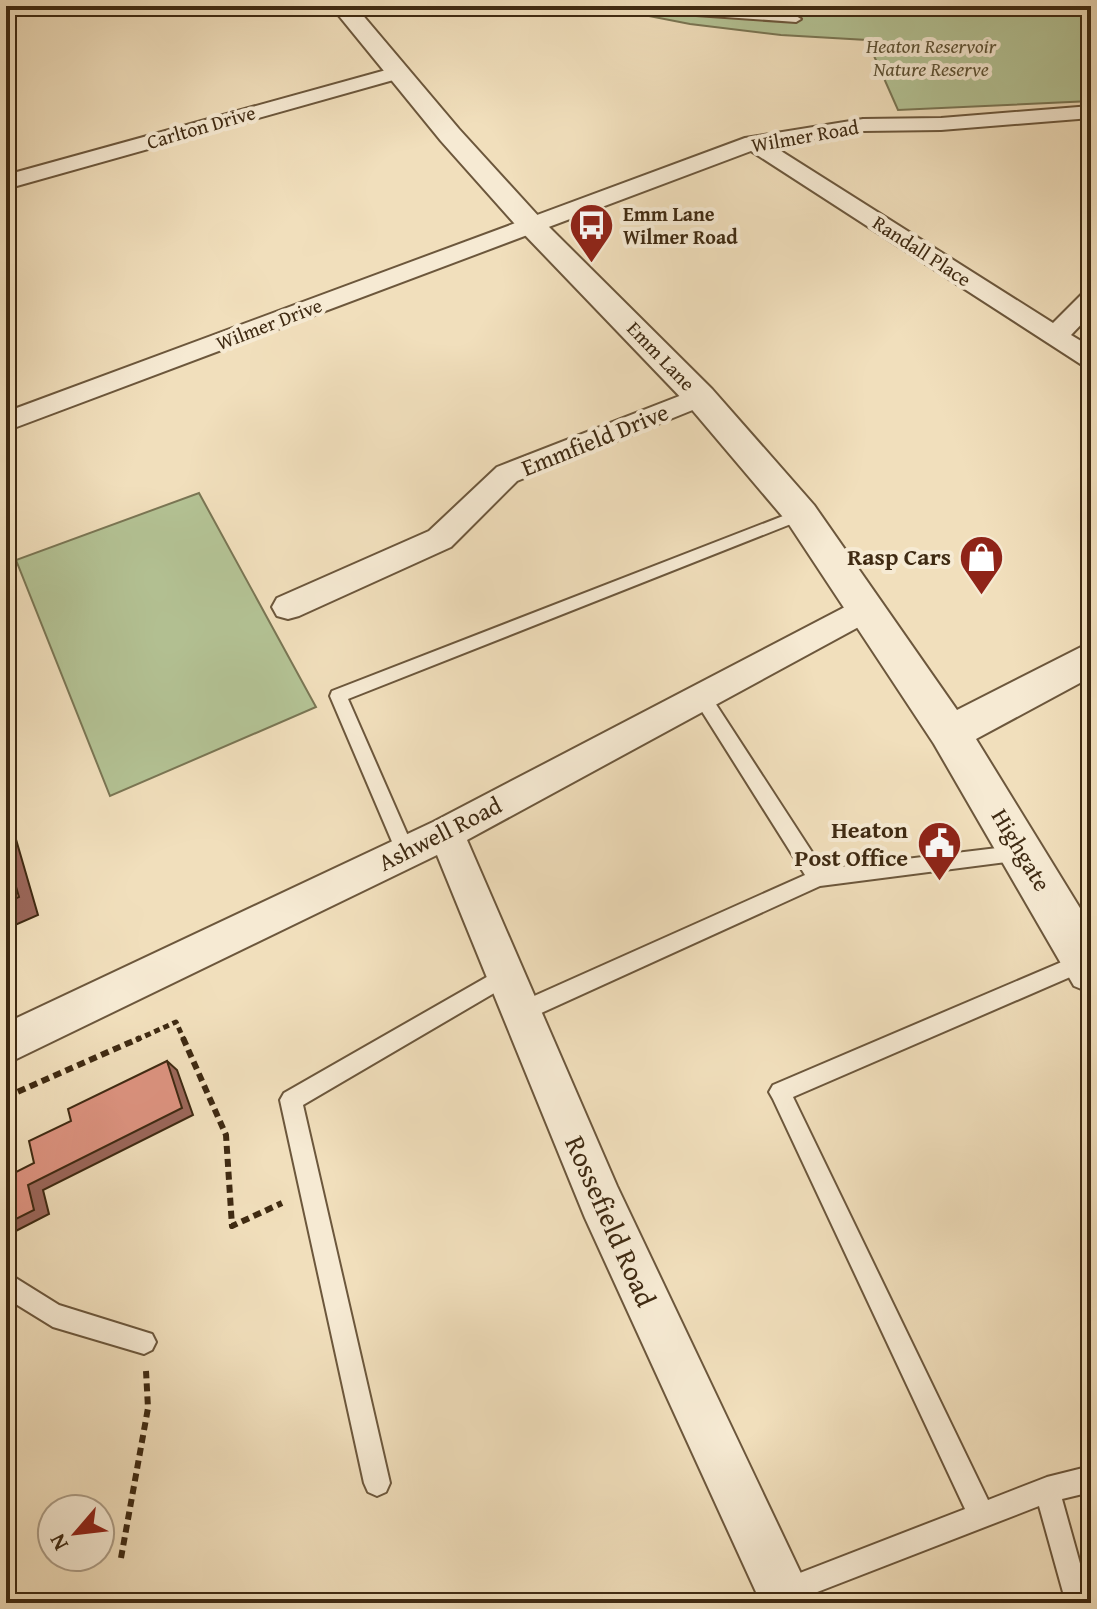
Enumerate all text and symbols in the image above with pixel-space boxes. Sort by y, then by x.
park label: Heaton Reservoir Nature Reserve [865,31,997,83]
street label: Carlton Drive [143,97,259,156]
street label: Wilmer Road [749,112,861,159]
place label: Emm Lane Wilmer Road [623,199,738,251]
bus stop icon: Emm Lane Wilmer Road [568,201,616,264]
street label: Randall Place [867,208,977,293]
street label: Wilmer Drive [212,290,326,357]
street label: Emm Lane [621,314,702,397]
street label: Emmfield Drive [516,394,674,485]
shop icon: Rasp Cars [958,533,1006,596]
place label: Rasp Cars [847,539,951,574]
street label: Ashwell Road [372,787,508,880]
street label: Highgate [983,802,1060,898]
place label: Heaton Post Office [794,812,908,875]
public building icon: Heaton Post Office [915,820,963,883]
street label: Rossefield Road [555,1129,667,1313]
north arrow [36,1493,116,1573]
text: N [41,1528,76,1556]

